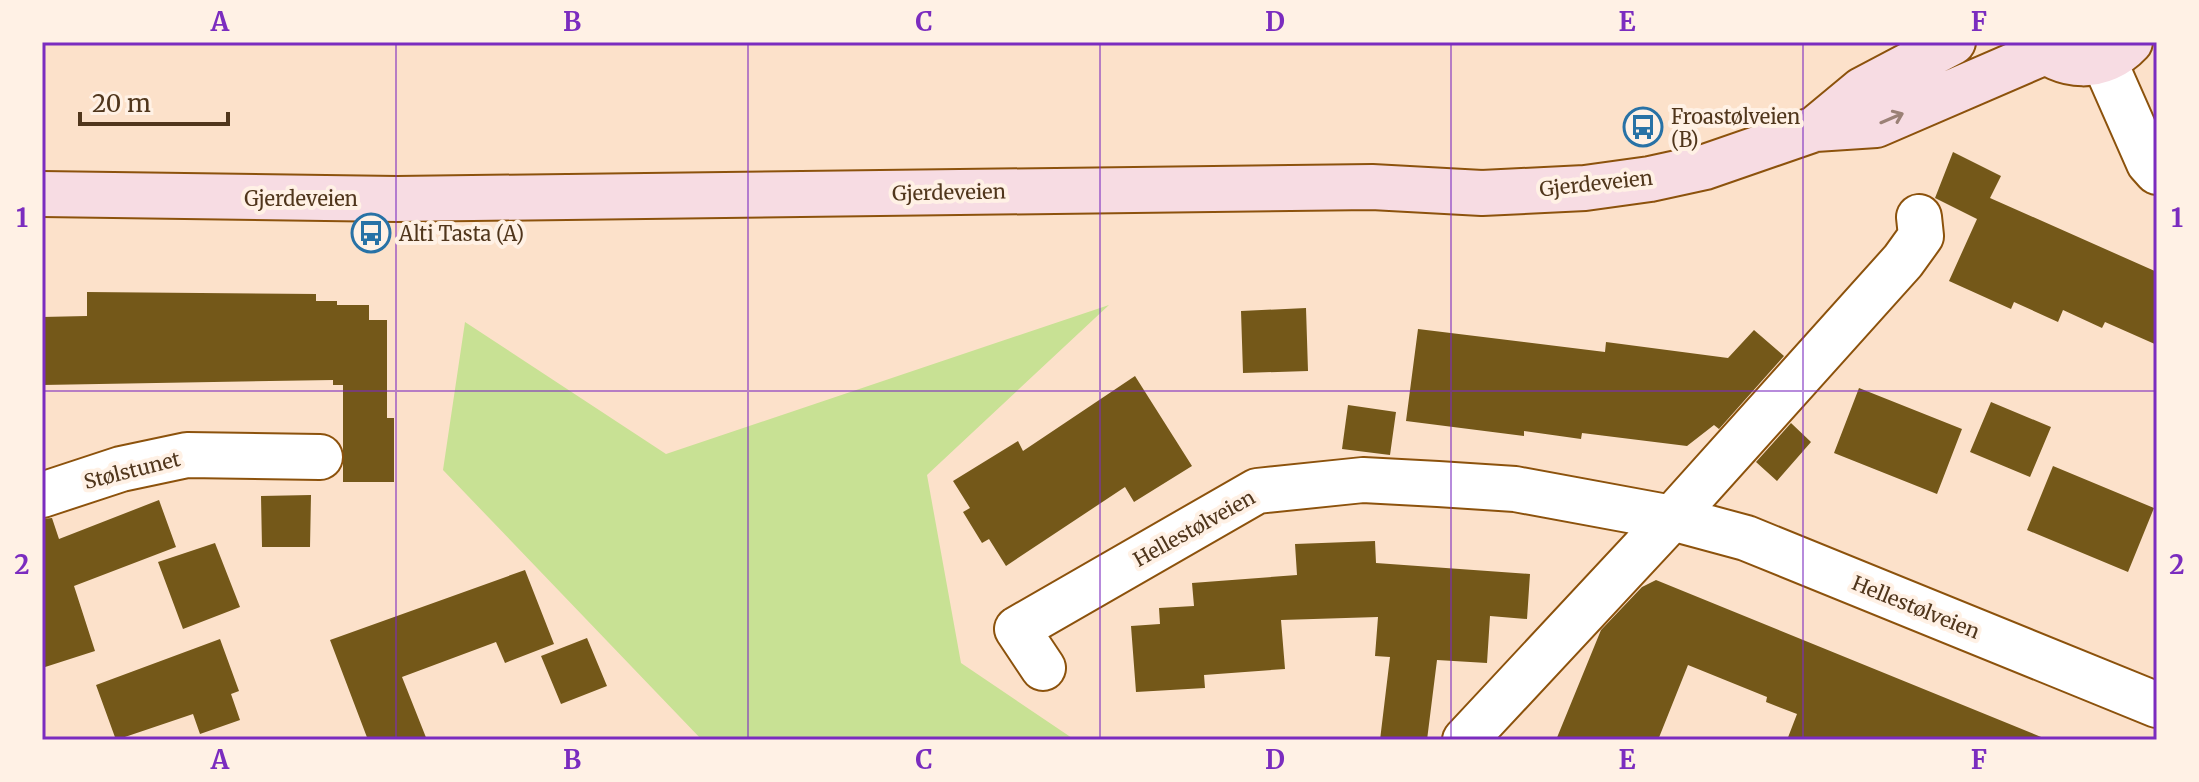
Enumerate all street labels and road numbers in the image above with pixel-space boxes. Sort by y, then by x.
street label: Gjerdeveien [1538,165,1654,201]
street label: Gjerdeveien [892,179,1006,205]
street label: Gjerdeveien [244,186,358,211]
street label: Stølstunet [81,446,183,494]
street label: Hellestølveien [1129,484,1259,572]
street label: Hellestølveien [1849,570,1983,644]

